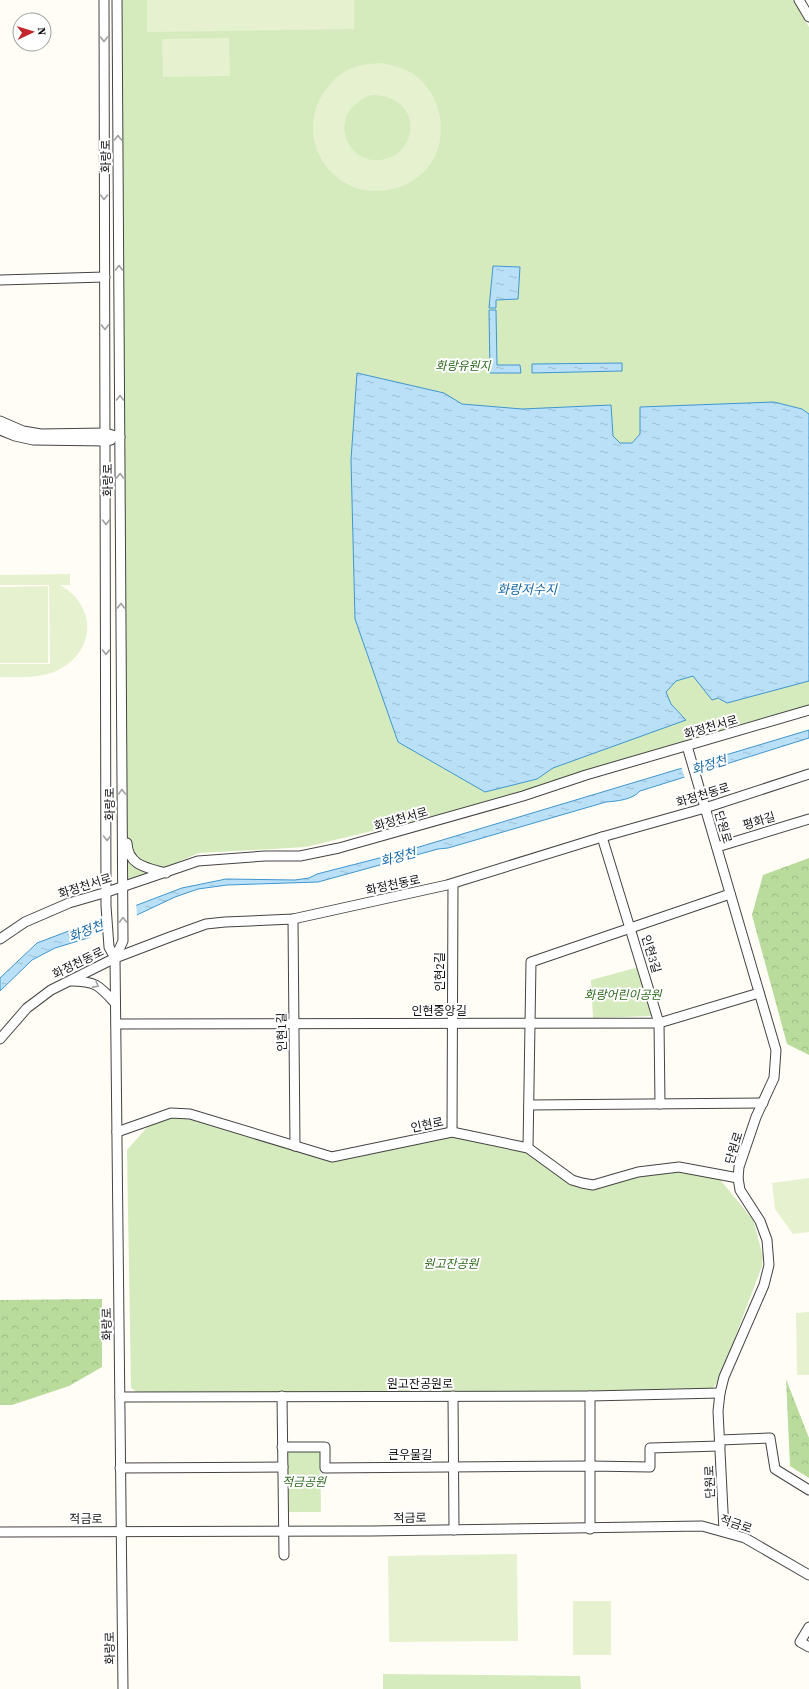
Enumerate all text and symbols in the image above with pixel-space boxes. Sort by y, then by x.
north arrow [12,12,52,52]
text: N [34,27,49,36]
one-way arrow [100,36,108,42]
one-way arrow [114,135,122,141]
street label: 화랑로 [98,139,114,173]
one-way arrow [100,194,108,200]
one-way arrow [115,265,123,271]
one-way arrow [101,324,109,330]
park label: 화랑유원지 [435,358,492,374]
one-way arrow [116,395,124,401]
street label: 화랑로 [100,463,116,497]
one-way arrow [116,473,124,479]
one-way arrow [102,519,110,525]
water label: 화랑저수지 [497,581,558,598]
one-way arrow [117,603,125,609]
one-way arrow [102,649,110,655]
street label: 화정천서로 [682,712,740,742]
water label: 화정천 [689,751,730,778]
street label: 화정천동로 [674,779,732,811]
street label: 화랑로 [102,787,118,821]
one-way arrow [118,789,126,795]
street label: 화정천서로 [372,804,430,834]
street label: 단원로 [711,809,735,845]
street label: 평화길 [741,809,777,833]
one-way arrow [103,835,111,841]
water label: 화정천 [378,844,419,870]
street label: 화정천서로 [56,870,114,902]
street label: 화정천동로 [364,871,422,899]
water label: 화정천 [66,916,107,945]
one-way arrow [119,917,127,923]
street label: 인현3길 [638,933,664,975]
street label: 화정천동로 [50,944,106,982]
street label: 인현2길 [432,952,448,992]
one-way arrow [92,980,99,987]
park label: 화랑어린이공원 [584,987,663,1003]
street label: 인현중앙길 [411,1003,467,1019]
street label: 인현1길 [274,1012,290,1052]
street label: 인현로 [409,1114,445,1136]
street label: 단원로 [722,1130,746,1166]
park label: 원고잔공원 [423,1256,480,1272]
street label: 화랑로 [99,1307,115,1341]
street label: 원고잔공원로 [387,1376,453,1392]
street label: 큰우물길 [388,1447,432,1463]
street label: 단원로 [701,1465,719,1499]
park label: 적금공원 [282,1474,327,1490]
street label: 적금로 [393,1510,427,1526]
street label: 적금로 [69,1511,103,1527]
street label: 적금로 [718,1511,754,1537]
street label: 화랑로 [102,1631,118,1665]

